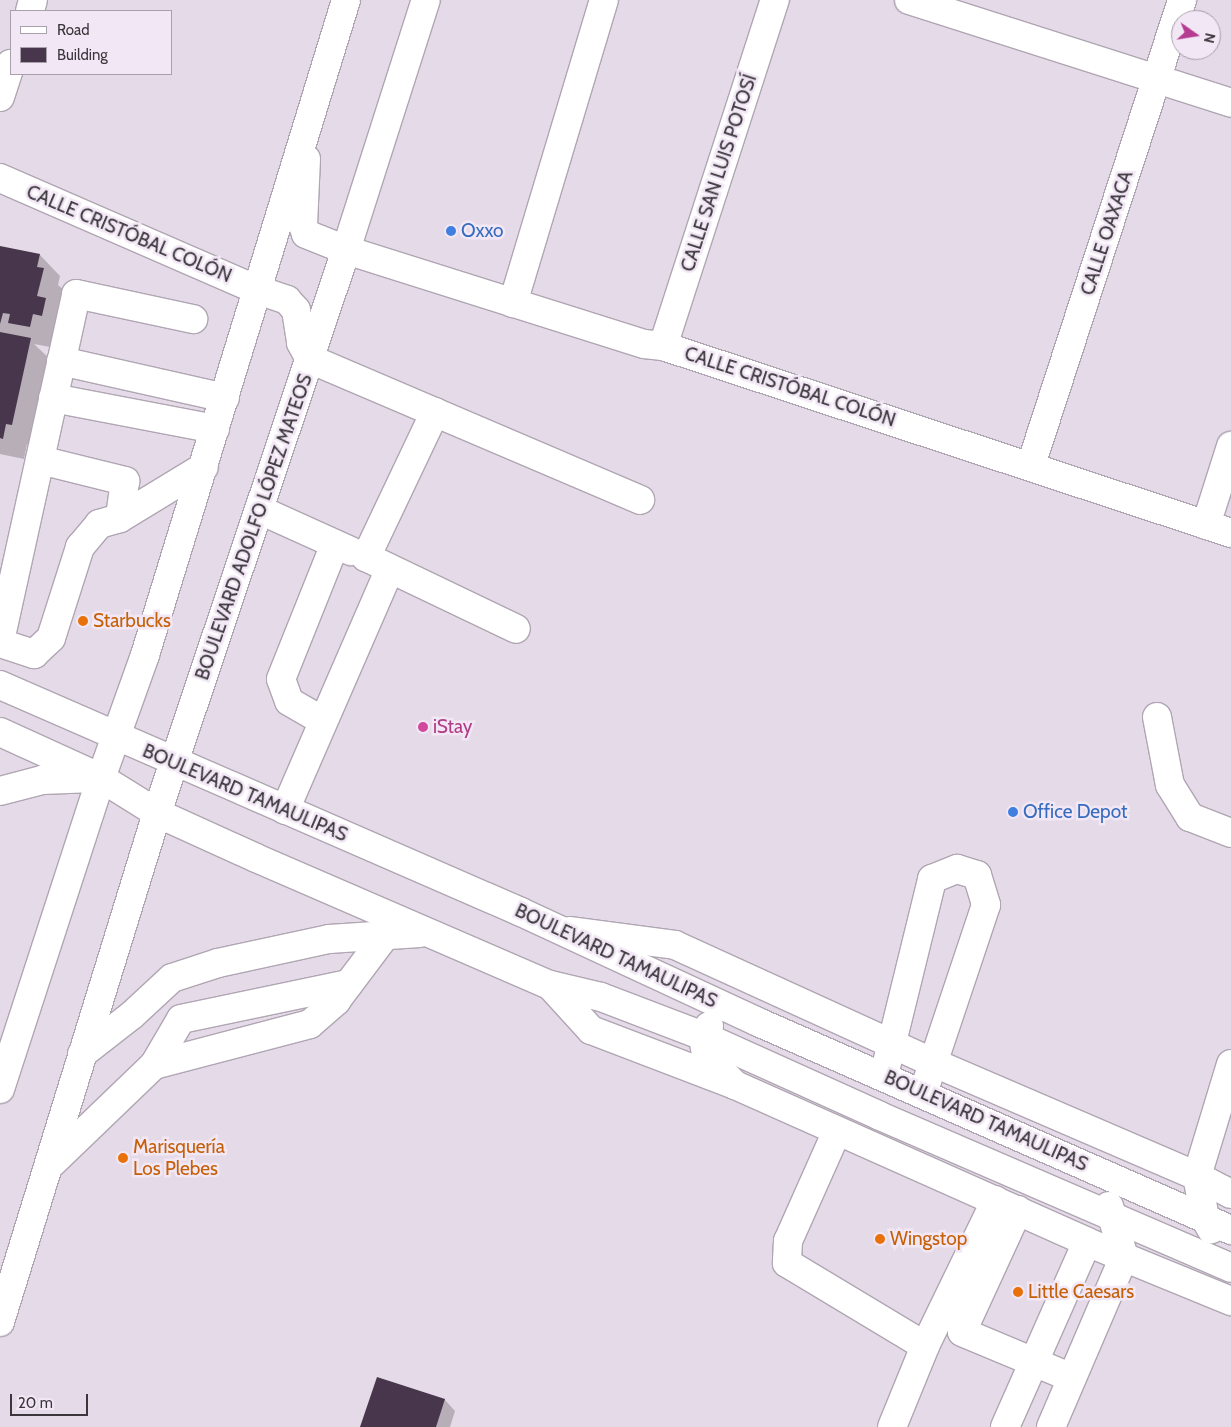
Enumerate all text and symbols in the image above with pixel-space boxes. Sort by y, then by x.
legend [10,10,172,75]
north arrow [1171,10,1221,60]
text: Road [57,21,90,39]
text: N [1200,31,1220,45]
text: Building [57,46,108,64]
street label: CALLE SAN LUIS POTOSÍ [676,71,762,275]
street label: CALLE OAXACA [1076,168,1138,298]
street label: CALLE CRISTÓBAL COLÓN [23,180,235,288]
place label: Oxxo [461,220,504,242]
marker: Oxxo [445,225,457,237]
street label: CALLE CRISTÓBAL COLÓN [682,342,898,432]
street label: BOULEVARD ADOLFO LÓPEZ MATEOS [191,371,317,683]
place label: Starbucks [93,610,171,632]
marker: Starbucks [77,615,89,627]
place label: iStay [433,716,472,738]
marker: iStay [417,721,429,733]
street label: BOULEVARD TAMAULIPAS [139,739,351,847]
place label: Office Depot [1023,801,1127,823]
marker: Office Depot [1007,806,1019,818]
street label: BOULEVARD TAMAULIPAS [511,899,721,1013]
street label: BOULEVARD TAMAULIPAS [881,1066,1091,1176]
place label: Marisquería Los Plebes [133,1136,225,1180]
marker: Marisquería Los Plebes [117,1152,129,1164]
place label: Wingstop [890,1228,967,1250]
marker: Wingstop [874,1233,886,1245]
place label: Little Caesars [1028,1281,1134,1303]
marker: Little Caesars [1012,1286,1024,1298]
scale bar [12,1384,90,1416]
text: 20 m [18,1394,53,1412]

